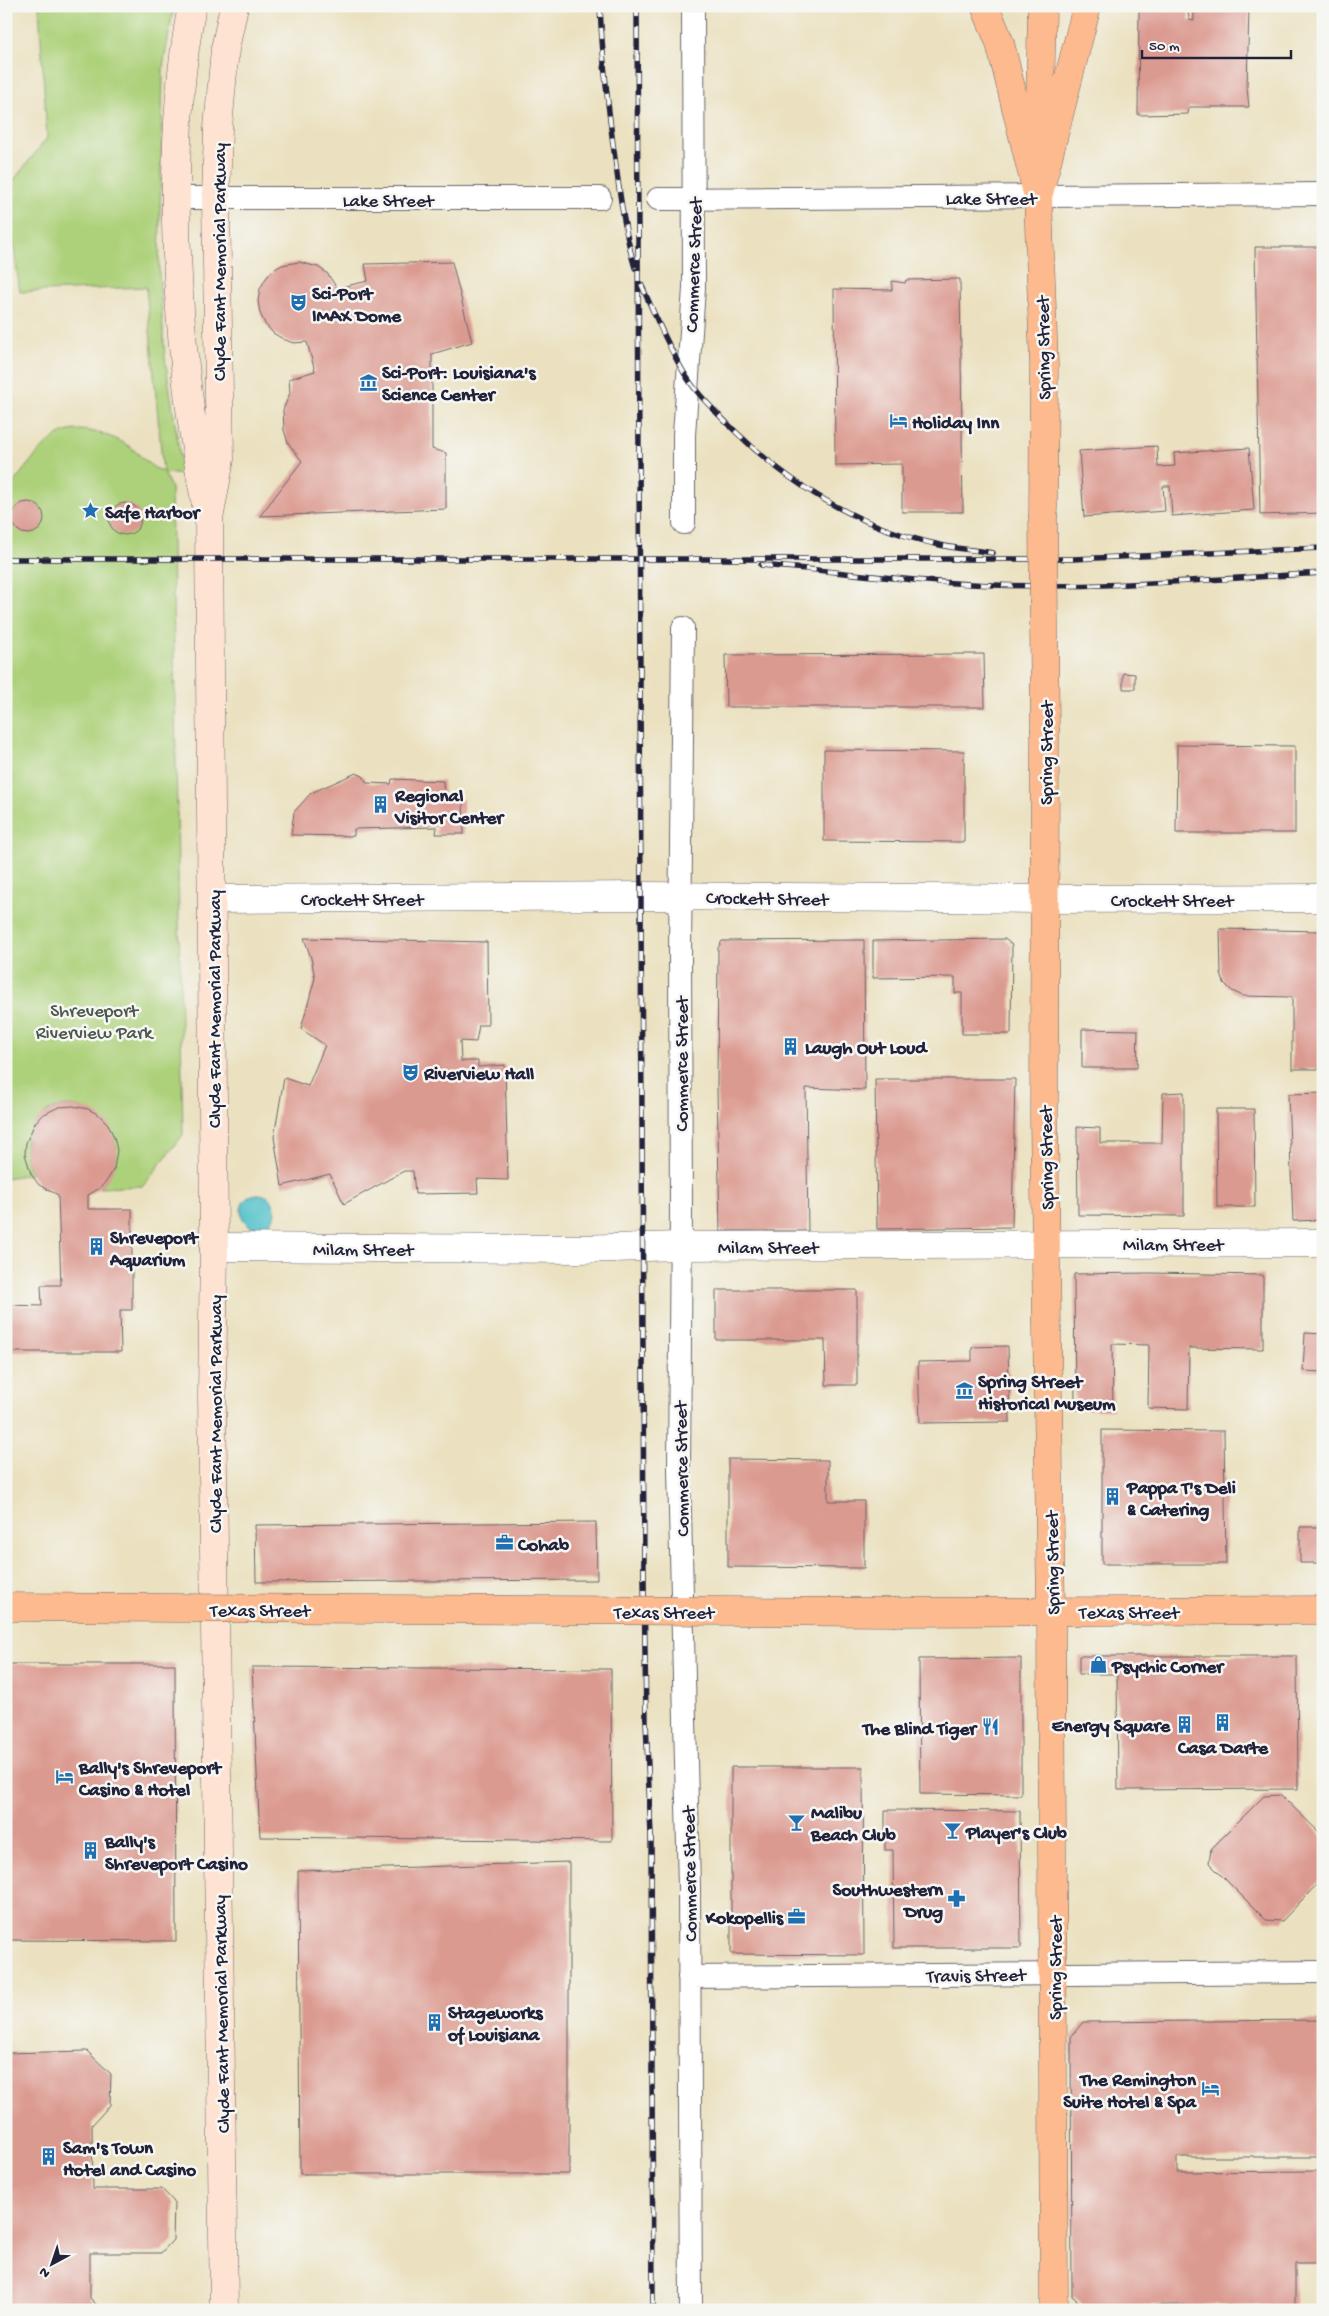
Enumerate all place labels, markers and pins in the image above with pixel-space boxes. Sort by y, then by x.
place label: Sci-Port IMAX Dome [312,284,402,329]
theatre icon: Sci-Port IMAX Dome [288,293,308,313]
place label: Sci-Port: Louisiana's Science Center [382,363,537,408]
museum icon: Sci-Port: Louisiana's Science Center [358,372,378,392]
hotel icon: Holiday Inn [888,411,908,431]
place label: Holiday Inn [912,413,1000,436]
place icon: Safe Harbor [81,501,101,521]
place label: Safe Harbor [105,503,201,526]
place label: Regional Visitor Center [394,786,505,831]
building icon: Regional Visitor Center [371,795,391,815]
building icon: Laugh Out Loud [781,1036,801,1056]
place label: Laugh Out Loud [805,1038,928,1061]
theatre icon: Riverview Hall [400,1062,420,1082]
place label: Riverview Hall [423,1064,534,1087]
place label: Shreveport Aquarium [109,1228,200,1273]
building icon: Shreveport Aquarium [86,1237,106,1257]
place label: Spring Street Historical Museum [978,1372,1116,1417]
museum icon: Spring Street Historical Museum [954,1381,974,1401]
place label: Pappa T's Deli & Catering [1126,1478,1236,1523]
building icon: Pappa T's Deli & Catering [1103,1487,1123,1507]
office icon: Cohab [494,1533,514,1553]
place label: Cohab [517,1535,569,1558]
shop icon: Psychic Corner [1088,1655,1108,1675]
place label: Psychic Corner [1111,1657,1225,1680]
building icon: Casa Darte [1213,1713,1233,1733]
building icon: Energy Square [1174,1714,1194,1734]
place label: Energy Square [1052,1716,1171,1739]
restaurant icon: The Blind Tiger [980,1717,1000,1737]
place label: The Blind Tiger [861,1719,978,1742]
place label: Casa Darte [1177,1738,1269,1761]
place label: Bally's Shreveport Casino & Hotel [78,1758,223,1803]
hotel icon: Bally's Shreveport Casino & Hotel [55,1767,75,1787]
place label: Malibu Beach Club [810,1803,896,1848]
bar icon: Malibu Beach Club [787,1812,807,1832]
bar icon: Player's Club [942,1821,962,1841]
place label: Player's Club [965,1823,1067,1846]
place label: Bally's Shreveport Casino [104,1832,248,1877]
building icon: Bally's Shreveport Casino [81,1841,101,1861]
place label: Southwestern Drug [833,1880,944,1925]
pharmacy icon: Southwestern Drug [947,1889,967,1909]
office icon: Kokopellis [787,1906,807,1926]
place label: Kokopellis [705,1908,784,1931]
place label: Stageworks of Louisiana [447,2003,544,2048]
building icon: Stageworks of Louisiana [424,2012,444,2032]
place label: The Remington Suite Hotel & Spa [1063,2070,1197,2115]
hotel icon: The Remington Suite Hotel & Spa [1200,2079,1220,2099]
place label: Sam's Town Hotel and Casino [63,2138,196,2183]
building icon: Sam's Town Hotel and Casino [39,2147,59,2167]

